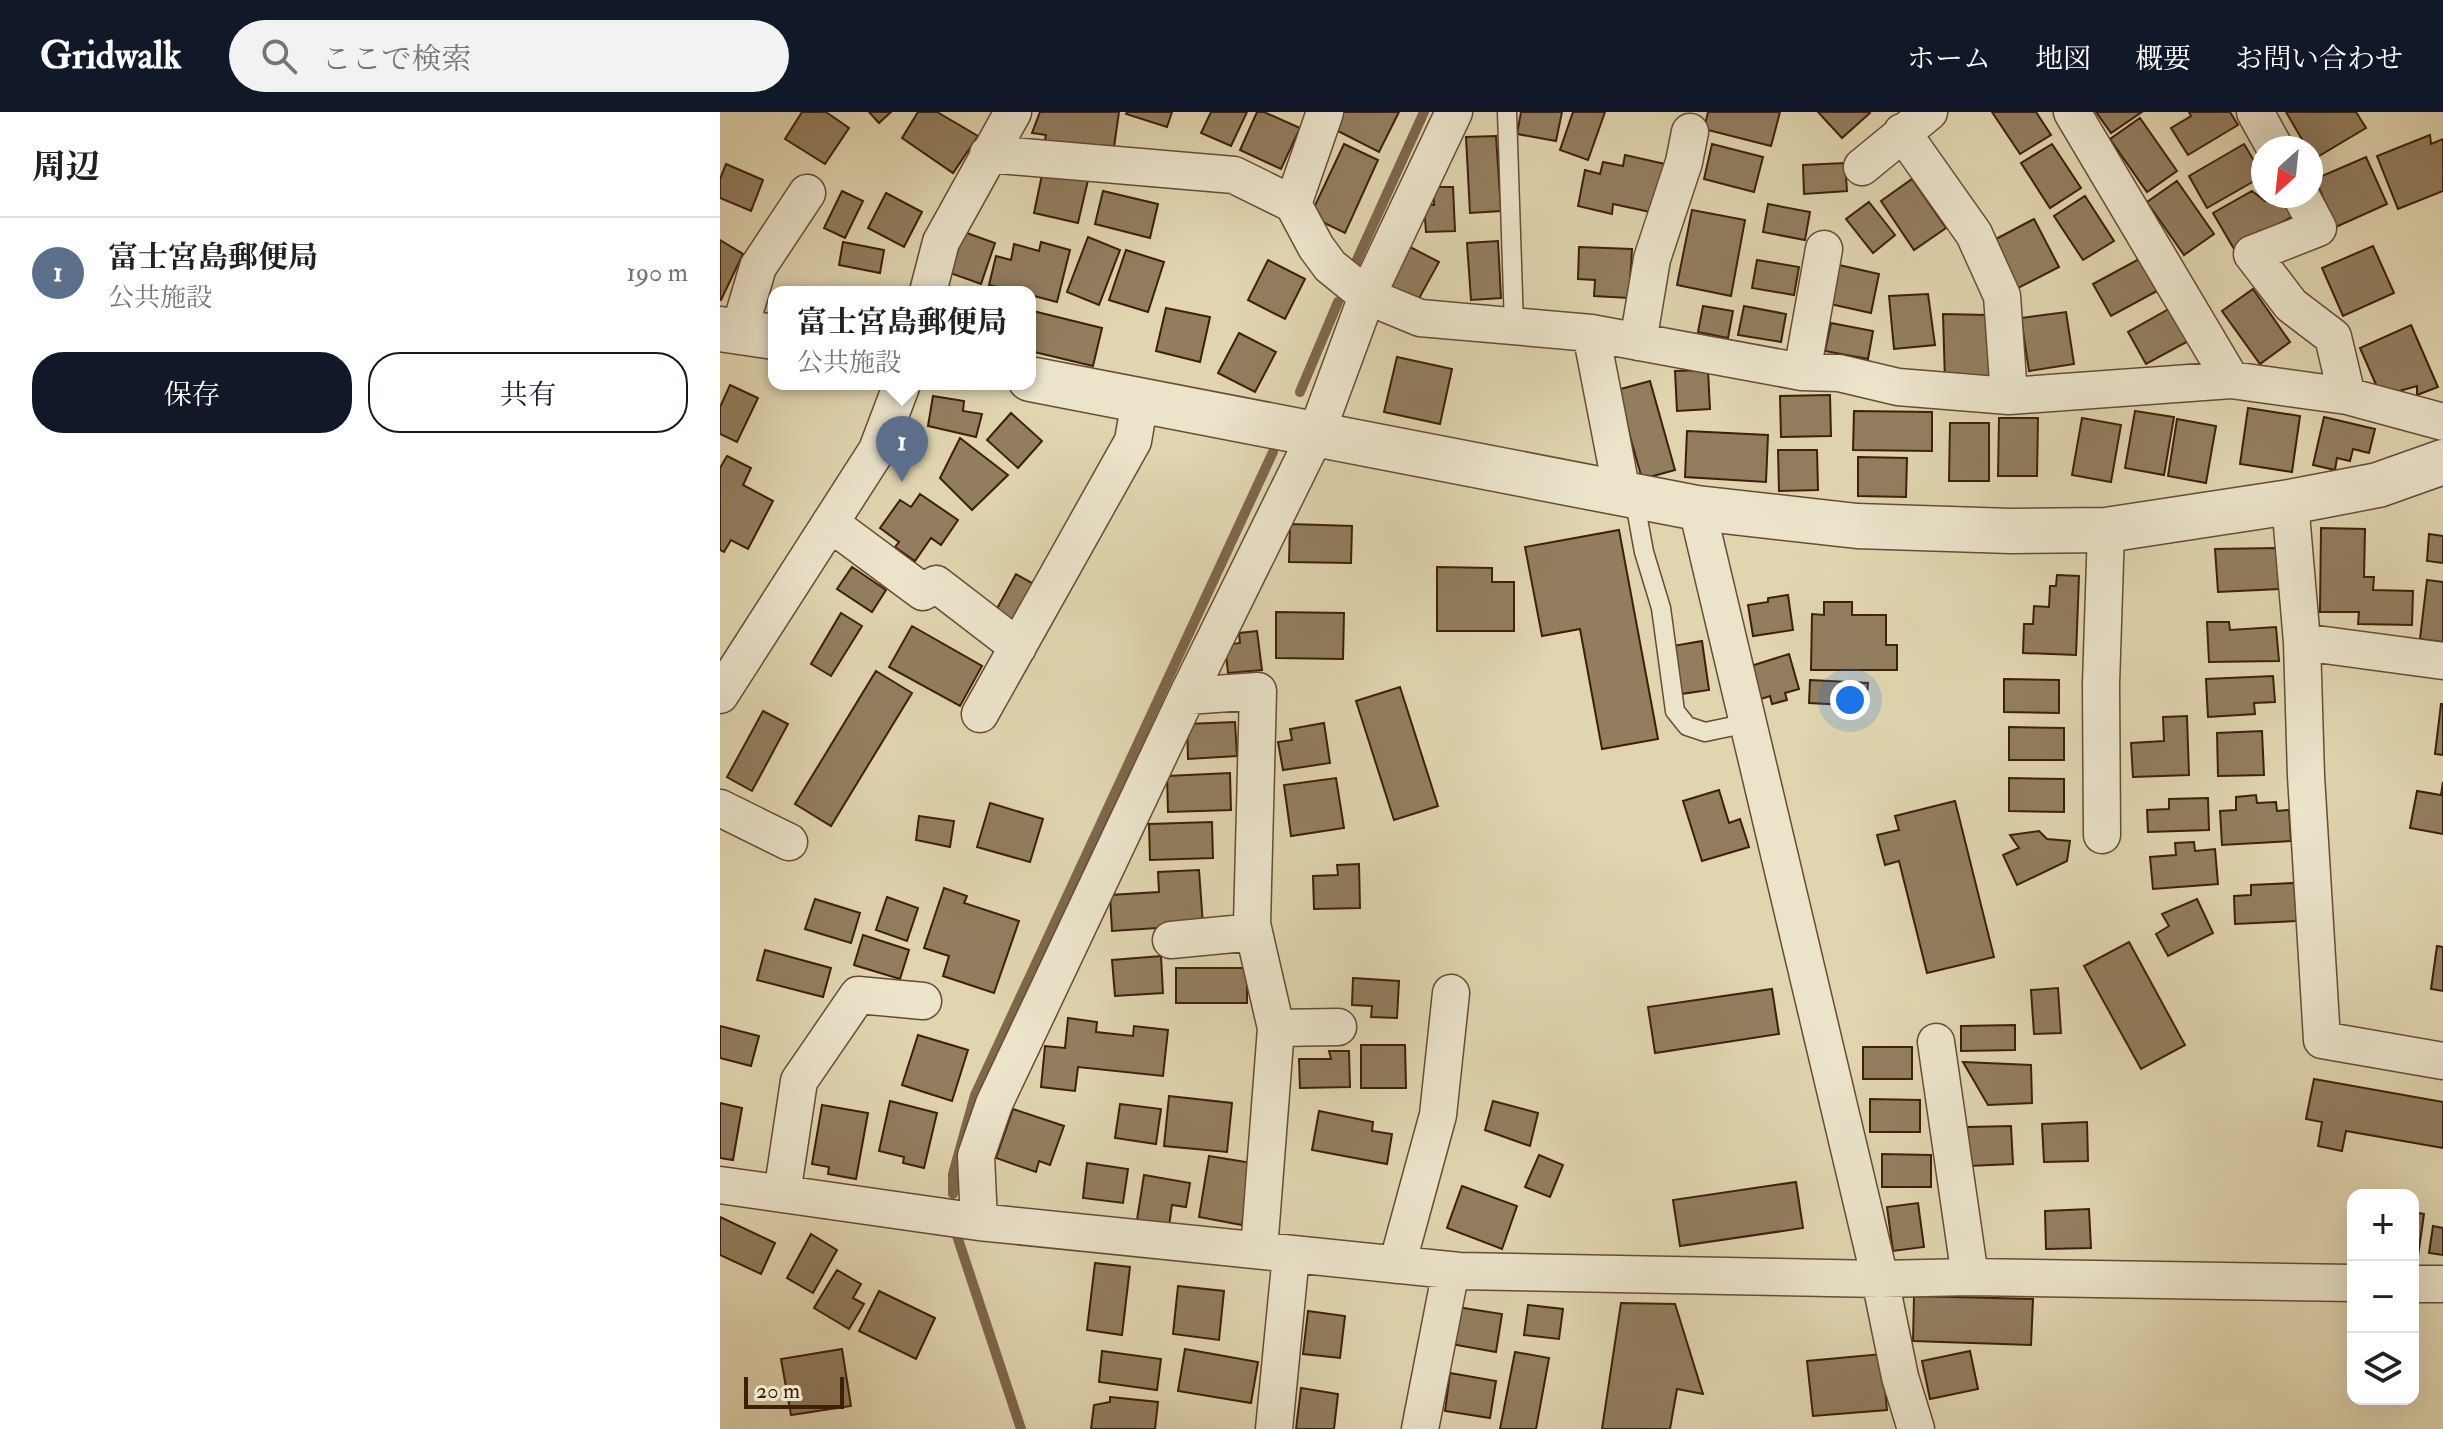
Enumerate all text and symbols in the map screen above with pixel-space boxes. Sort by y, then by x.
search box [229,20,789,92]
text: Gridwalk [40,32,181,80]
icon: search [257,34,301,78]
text: ここで検索 [321,41,471,78]
text: ホーム [1907,42,1991,77]
text: 地図 [2035,42,2091,77]
text: 概要 [2135,42,2191,77]
text: お問い合わせ [2235,42,2403,77]
north arrow [2251,136,2323,208]
text: 周辺 [32,146,100,189]
text: 富士宮島郵便局 [108,239,318,276]
text: 1 [53,257,63,289]
text: 190 m [627,257,688,289]
text: 公共施設 [108,282,212,314]
popup [768,286,1036,390]
text: 富士宮島郵便局 [797,304,1007,341]
text: 公共施設 [797,347,901,379]
button: 保存 [32,352,352,433]
button: 共有 [368,352,688,433]
pin: 1 [876,416,928,482]
your location [1830,680,1870,720]
map controls [2347,1189,2419,1405]
button: + [2347,1189,2419,1261]
button: − [2347,1261,2419,1333]
button: layers [2347,1333,2419,1405]
scale bar [744,1373,844,1409]
text: 20 m [756,1377,800,1405]

